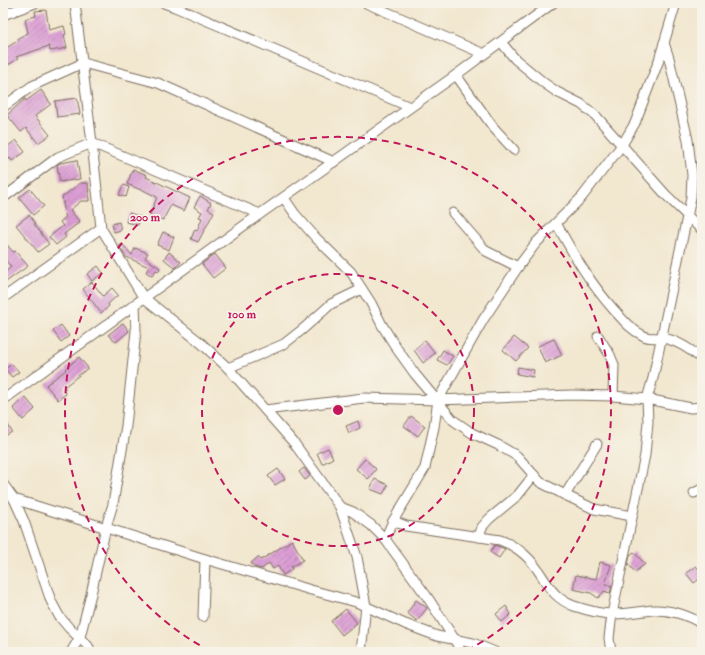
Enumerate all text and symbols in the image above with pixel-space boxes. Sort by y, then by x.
text: 200 m [130,210,161,225]
text: 100 m [228,307,257,322]
centre of rings [331,403,345,417]

